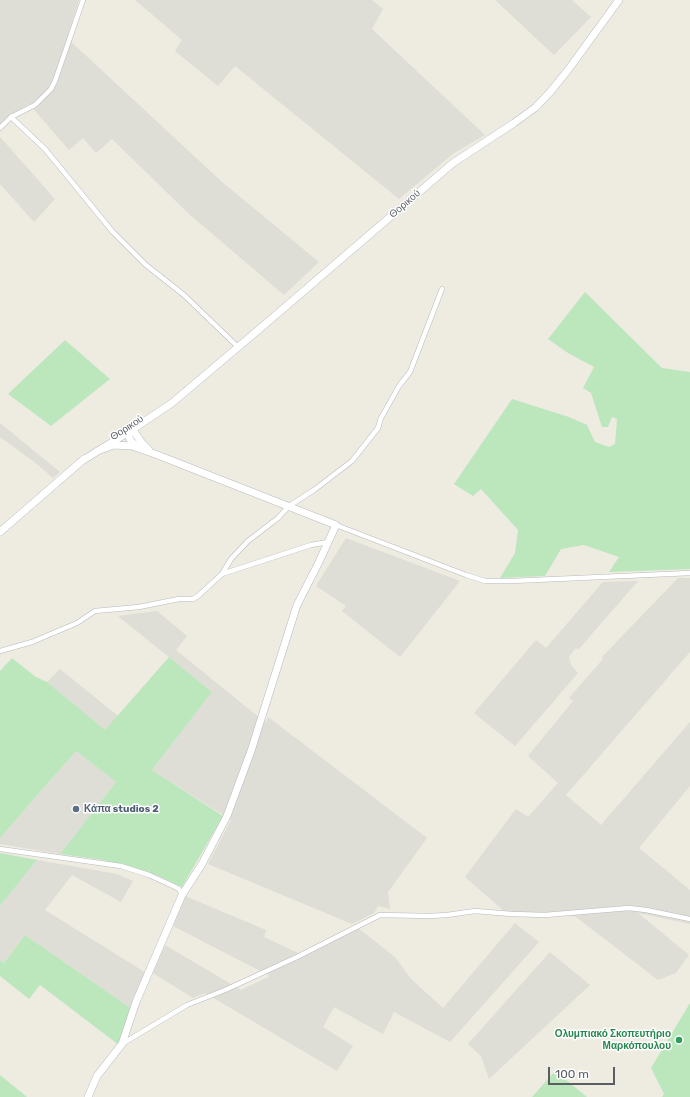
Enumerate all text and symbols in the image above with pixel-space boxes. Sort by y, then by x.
street label: Θορικού [387,187,423,221]
street label: Θορικού [108,413,146,443]
place label: Κάπα studios 2 [84,803,159,815]
marker: Κάπα studios 2 [71,804,81,814]
place label: Ολυμπιακό Σκοπευτήριο Μαρκόπουλου [555,1028,671,1052]
marker: Ολυμπιακό Σκοπευτήριο Μαρκόπουλου [674,1035,684,1045]
scale bar [550,1059,617,1085]
text: 100 m [555,1067,589,1081]

